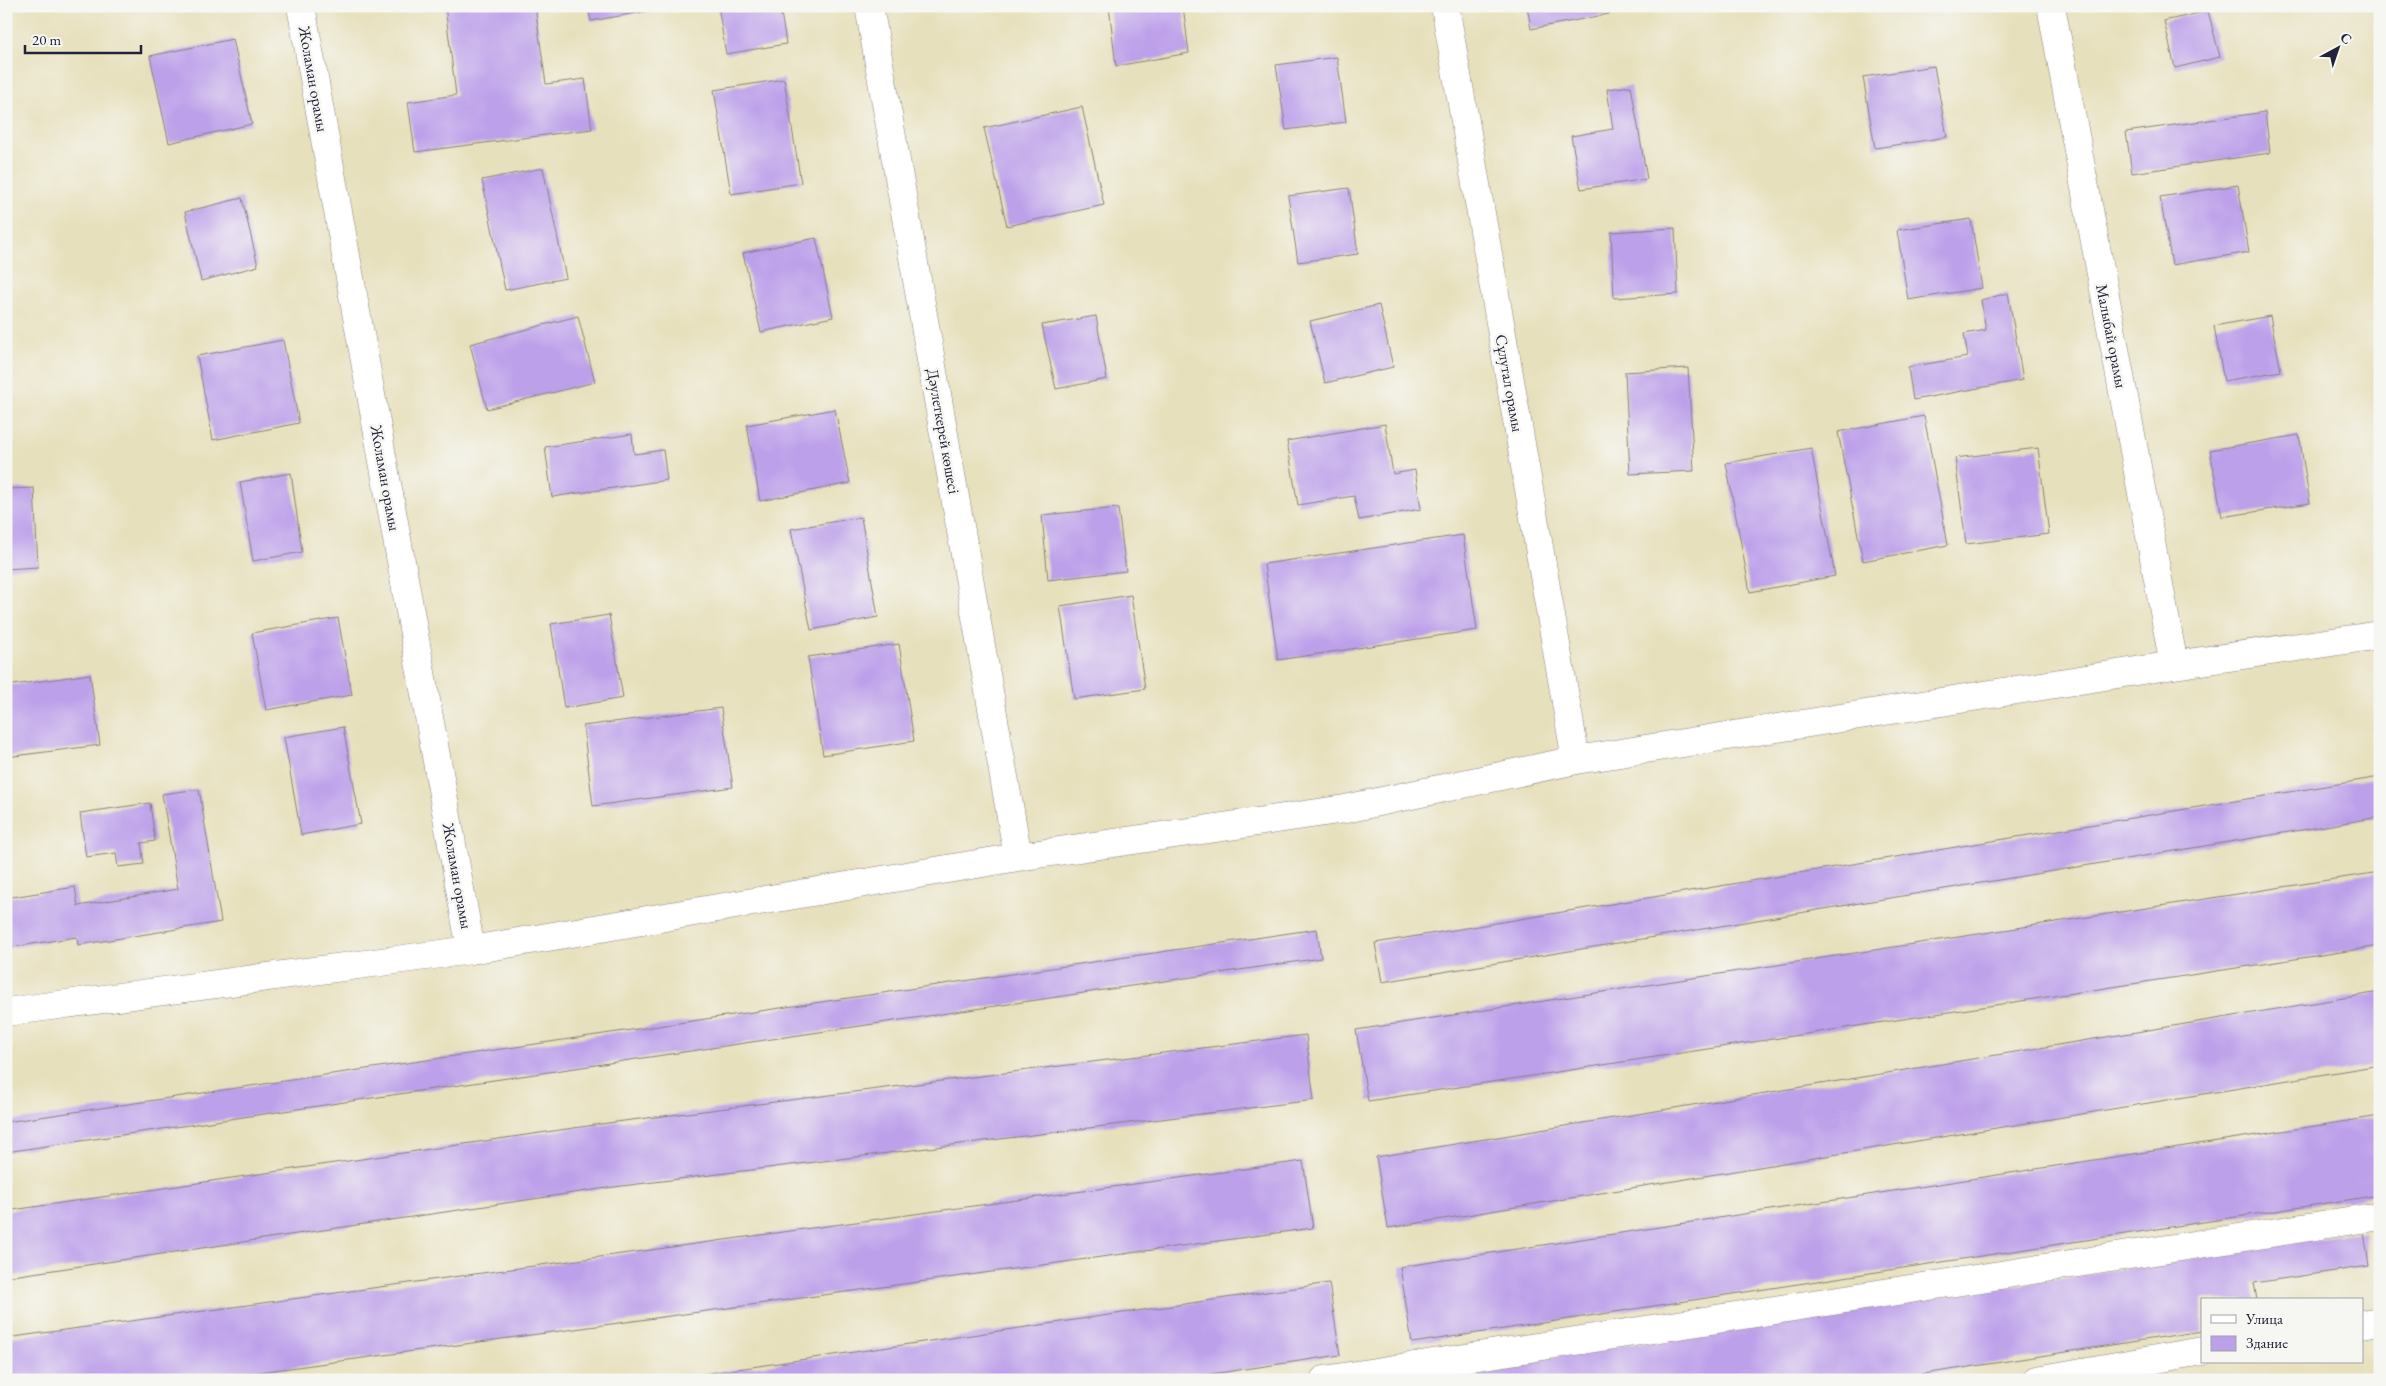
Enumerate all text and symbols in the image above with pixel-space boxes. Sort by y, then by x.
scale bar [25,22,141,54]
north arrow [2314,22,2364,72]
street label: Жоламан орамы [294,24,333,134]
text: С [2337,28,2356,48]
text: 20 m [32,30,61,49]
street label: Малыбай орамы [2091,282,2132,390]
street label: Сұлутал орамы [1491,333,1528,434]
street label: Дәулеткерей көшесі [922,367,965,496]
street label: Жоламан орамы [366,423,405,533]
street label: Жоламан орамы [438,821,477,931]
legend [2201,1298,2364,1364]
text: Улица [2245,1309,2283,1328]
text: Здание [2246,1333,2288,1352]

